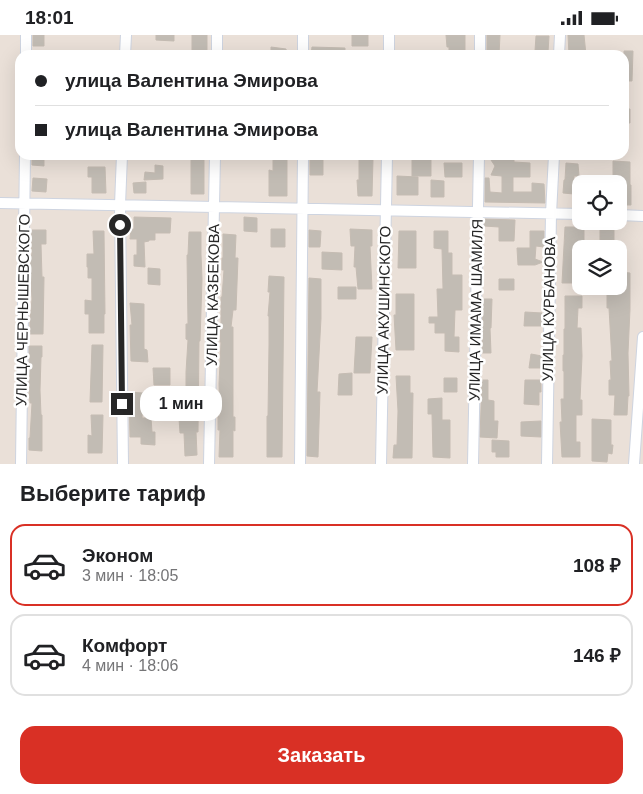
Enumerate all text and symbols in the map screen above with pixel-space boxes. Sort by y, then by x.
text: 18:01 [25,7,74,28]
text: улица Валентина Эмирова [65,70,318,91]
text: улица Валентина Эмирова [65,119,318,140]
map controls [572,175,627,295]
button: locate [572,175,627,230]
street label: УЛИЦА ЧЕРНЫШЕВСКОГО [12,214,33,406]
route start [109,214,131,236]
street label: УЛИЦА ИМАМА ШАМИЛЯ [465,219,486,401]
street label: УЛИЦА КАЗБЕКОВА [203,224,222,366]
street label: УЛИЦА АКУШИНСКОГО [374,225,393,395]
street label: УЛИЦА КУРБАНОВА [539,236,558,382]
button: layers [572,240,627,295]
callout: 1 мин [140,387,222,421]
route end [111,393,133,415]
text: 1 мин [159,395,203,412]
text: Выберите тариф [20,481,206,506]
icon: car [22,543,67,588]
text: Эконом [82,545,153,566]
text: 108 ₽ [573,555,621,576]
text: 3 мин · 18:05 [82,567,178,584]
icon: car [22,633,67,678]
text: Комфорт [82,635,167,656]
text: 146 ₽ [573,645,621,666]
text: 4 мин · 18:06 [82,657,178,674]
button: Заказать [20,726,623,784]

